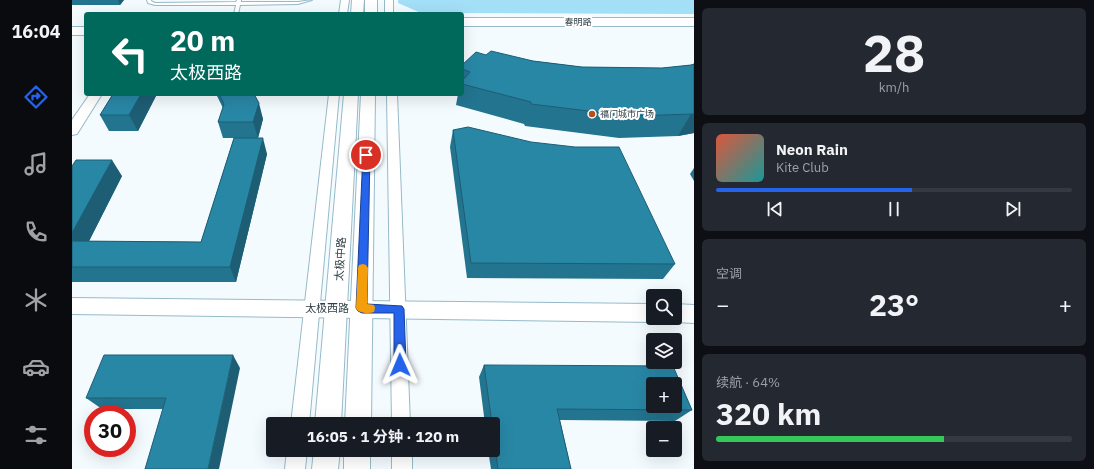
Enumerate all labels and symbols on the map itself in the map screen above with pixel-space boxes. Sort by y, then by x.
street label: 春明路 [564,16,592,27]
place label: 福门城市广场 [600,108,654,119]
marker: 福门城市广场 [587,109,597,119]
pin [349,138,383,172]
street label: 太极中路 [331,237,349,281]
street label: 太极西路 [305,301,349,315]
position arrow [379,344,421,386]
speed limit sign: 30 [84,405,136,457]

